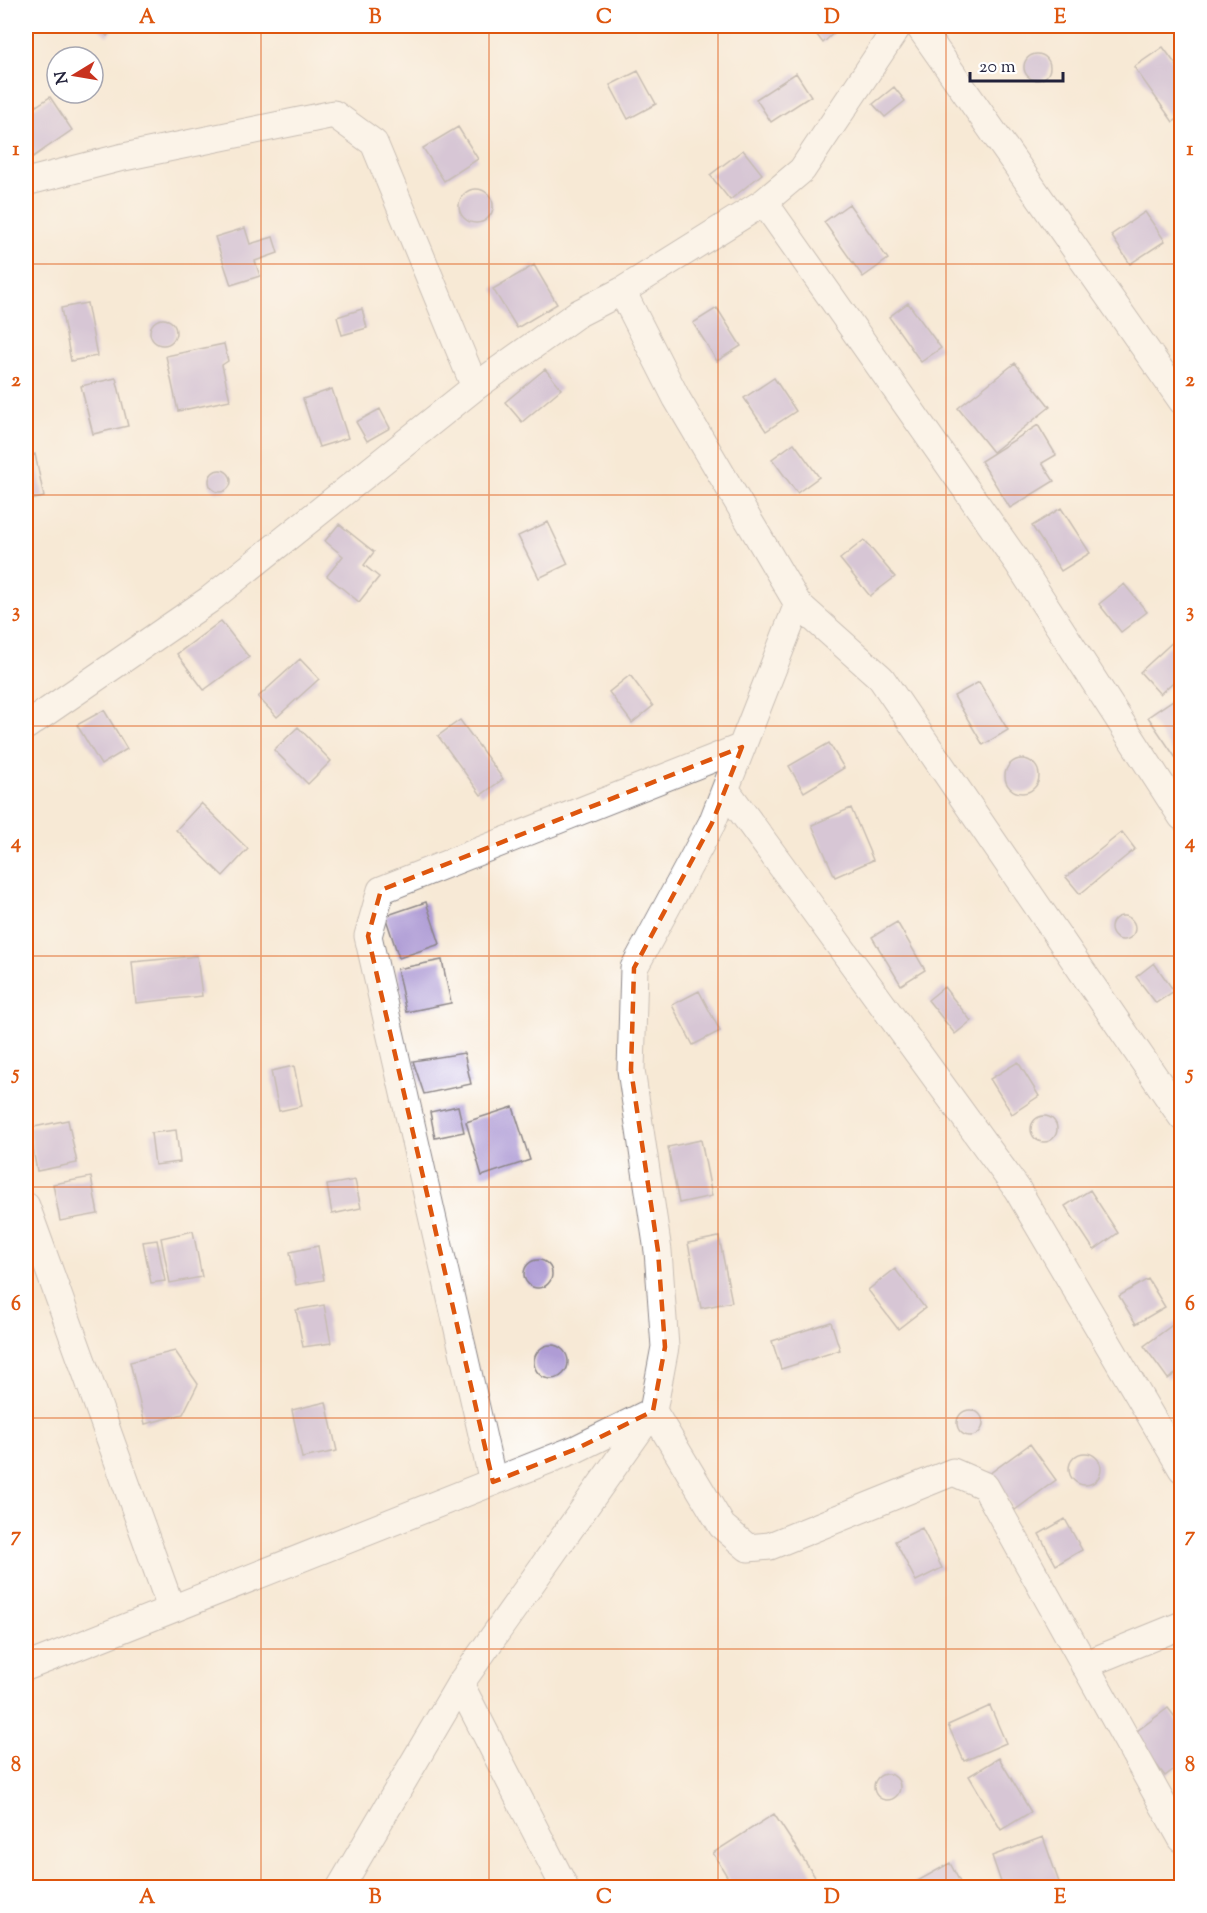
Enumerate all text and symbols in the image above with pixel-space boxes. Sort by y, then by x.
text: A [139,4,156,33]
text: B [369,4,382,33]
text: C [596,4,612,33]
text: D [824,4,840,33]
text: E [1054,4,1067,33]
north arrow [45,45,105,105]
scale bar [970,45,1063,83]
text: 20 m [979,55,1016,81]
text: N [50,69,75,86]
text: 1 [13,136,20,165]
text: 1 [1187,136,1194,165]
text: 2 [11,367,21,396]
text: 2 [1185,367,1195,396]
text: 3 [12,598,20,627]
text: 3 [1186,598,1194,627]
text: 4 [10,829,21,858]
text: 4 [1184,829,1195,858]
text: 5 [11,1060,20,1089]
text: 5 [1185,1060,1194,1089]
text: 6 [11,1291,21,1320]
text: 6 [1185,1291,1195,1320]
text: 7 [11,1522,22,1551]
text: 7 [1185,1522,1196,1551]
text: 8 [11,1752,21,1781]
text: 8 [1185,1752,1195,1781]
text: A [139,1884,156,1913]
text: B [369,1884,382,1913]
text: C [596,1884,612,1913]
text: D [824,1884,840,1913]
text: E [1054,1884,1067,1913]

